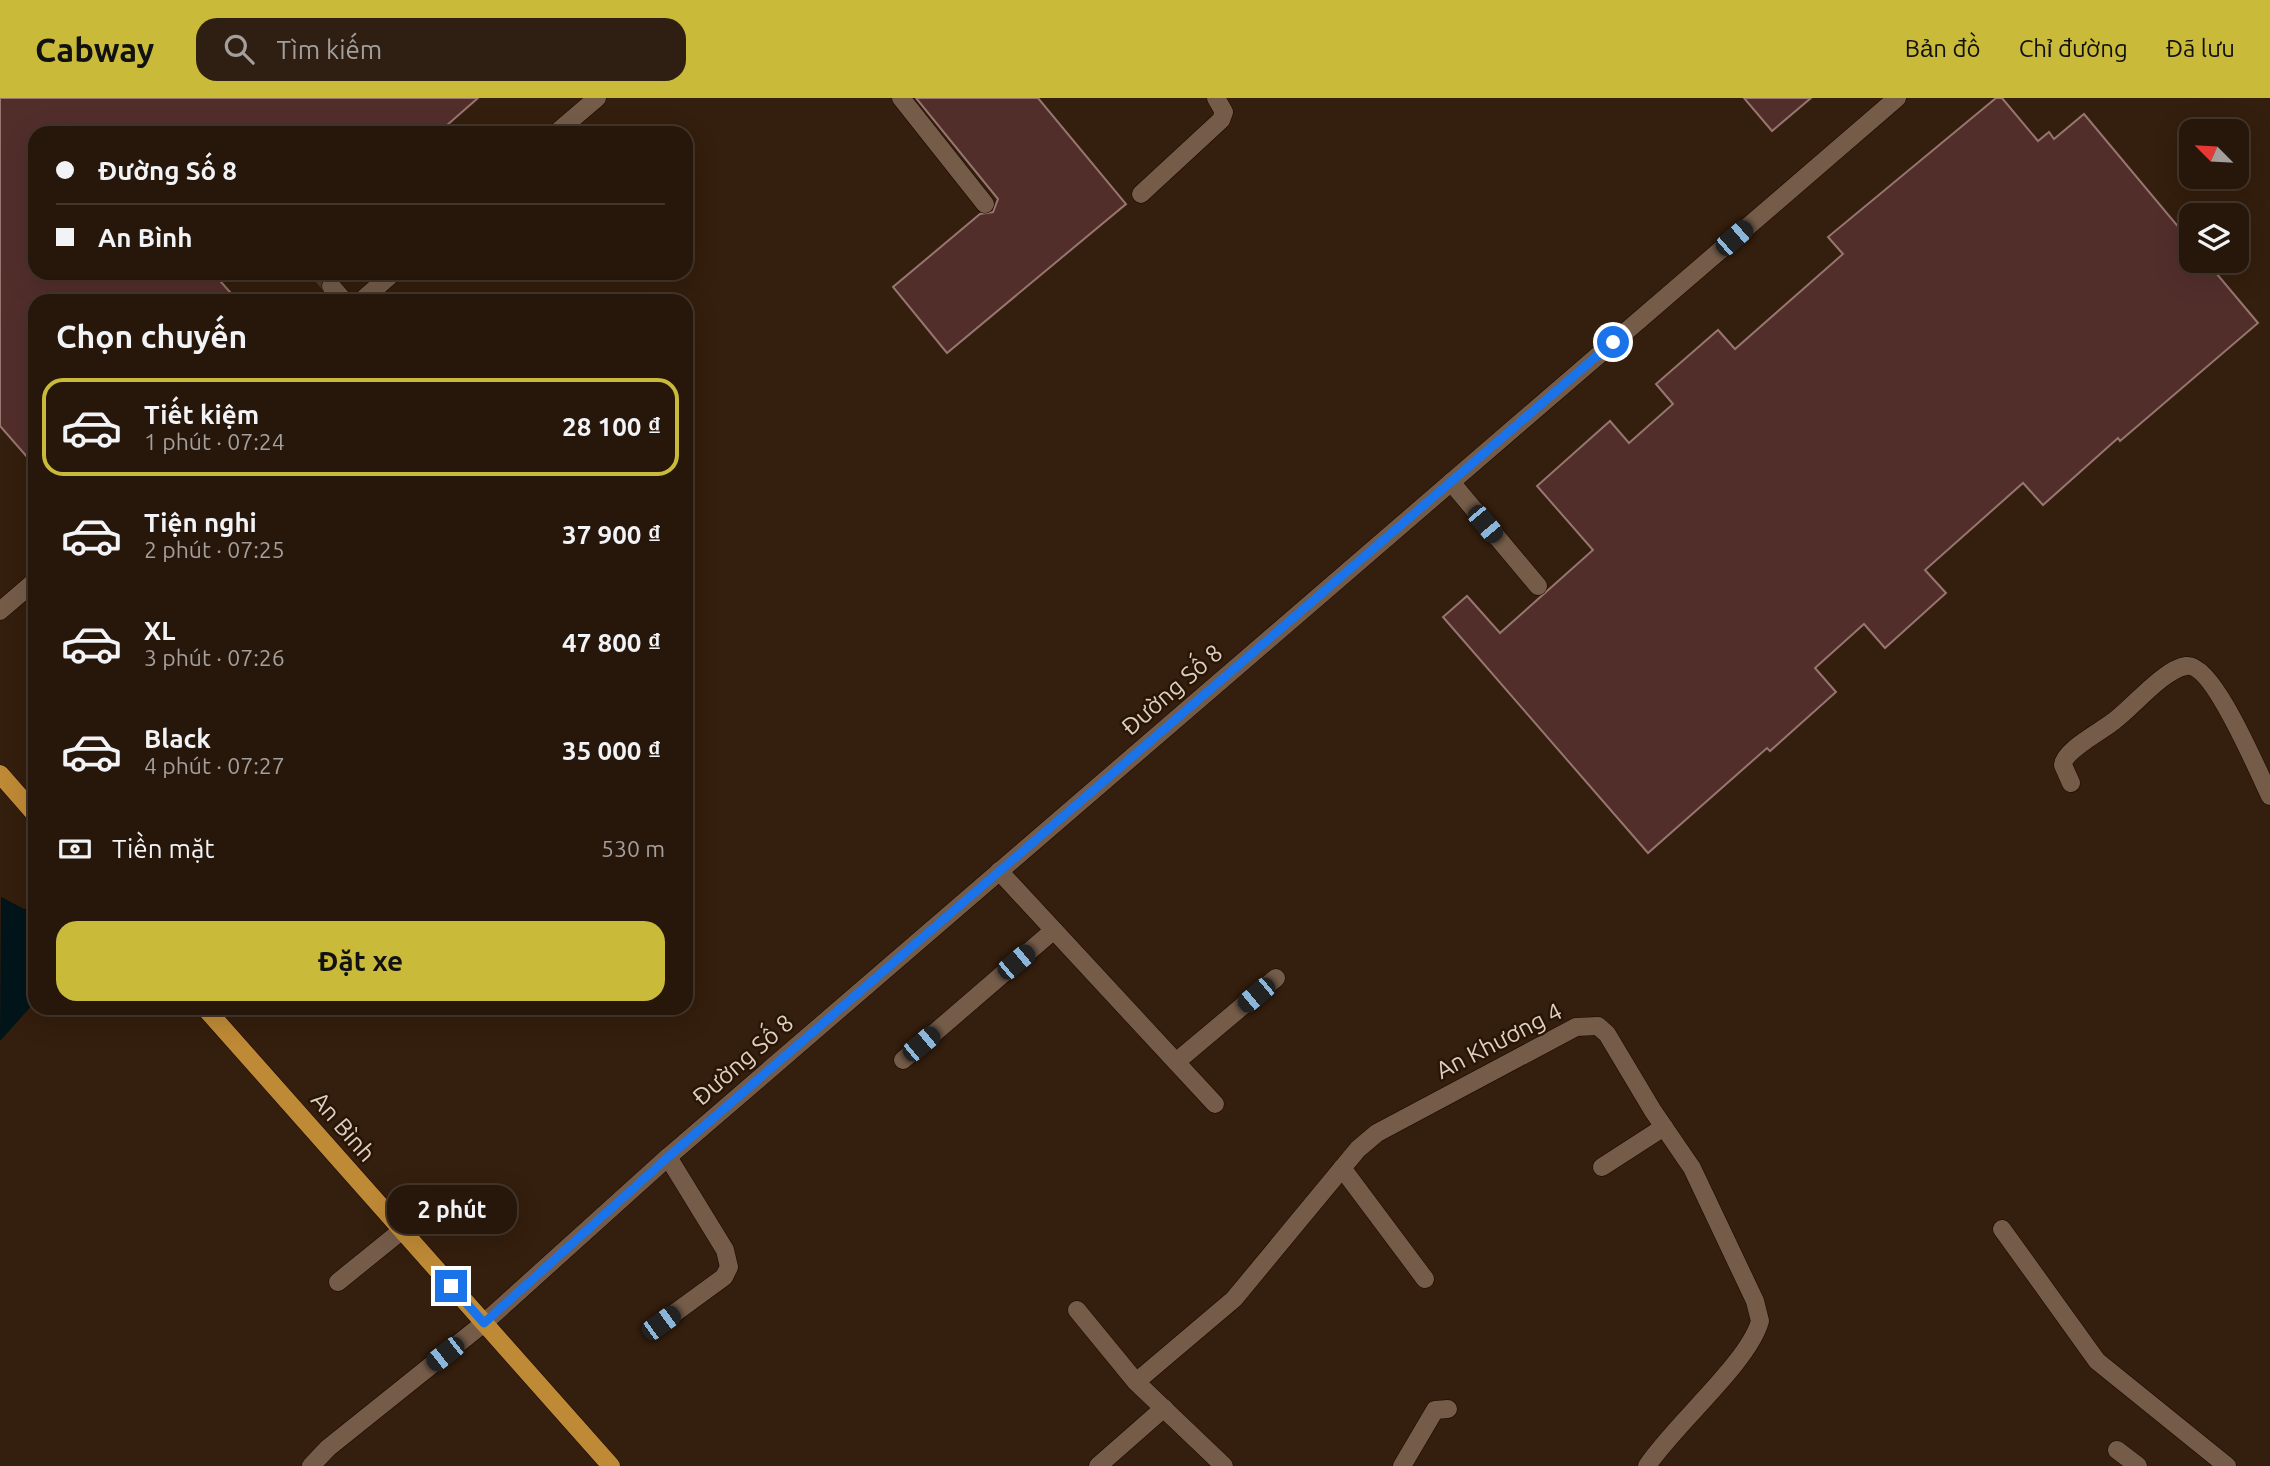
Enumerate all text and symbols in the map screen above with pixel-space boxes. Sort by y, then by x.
search box [196,18,686,81]
icon: search [220,30,258,68]
text: Cabway [35,31,154,68]
text: Tìm kiếm [276,35,382,64]
text: Bản đồ [1905,35,1981,62]
text: Chỉ đường [2019,35,2128,62]
text: Đã lưu [2166,35,2235,62]
north arrow [2179,119,2249,189]
map controls [2179,119,2249,273]
text: Đường Số 8 [98,156,237,185]
button: layers [2179,203,2249,273]
car [1712,216,1757,260]
text: An Bình [98,223,193,252]
text: Chọn chuyến [56,318,247,354]
route start [1597,326,1629,358]
icon: car [60,396,123,459]
text: Tiết kiệm [144,400,259,429]
text: 28 100 ₫ [562,412,661,441]
text: 1 phút · 07:24 [144,429,285,454]
car [1464,501,1507,547]
icon: car [60,504,123,567]
text: Tiện nghi [144,508,257,537]
text: 37 900 ₫ [562,520,661,549]
text: 2 phút · 07:25 [144,537,285,562]
icon: car [60,612,123,675]
text: XL [144,616,175,645]
text: 47 800 ₫ [562,628,661,657]
street label: Đường Số 8 [1113,636,1227,741]
text: 3 phút · 07:26 [144,645,285,670]
icon: car [60,720,123,783]
text: Black [144,724,211,753]
text: 35 000 ₫ [562,736,661,765]
text: 4 phút · 07:27 [144,753,285,778]
icon: cash [56,830,94,868]
text: Tiền mặt [112,834,215,863]
text: 530 m [601,836,665,861]
button: Đặt xe [56,921,665,1001]
car [994,940,1039,984]
car [1234,973,1279,1017]
street label: An Khương 4 [1431,997,1566,1084]
street label: Đường Số 8 [684,1006,798,1111]
car [899,1022,944,1066]
street label: An Bình [306,1086,381,1167]
callout: 2 phút [386,1184,516,1234]
text: 2 phút [417,1197,487,1222]
route end [435,1270,467,1302]
car [638,1302,685,1344]
car [422,1333,469,1375]

